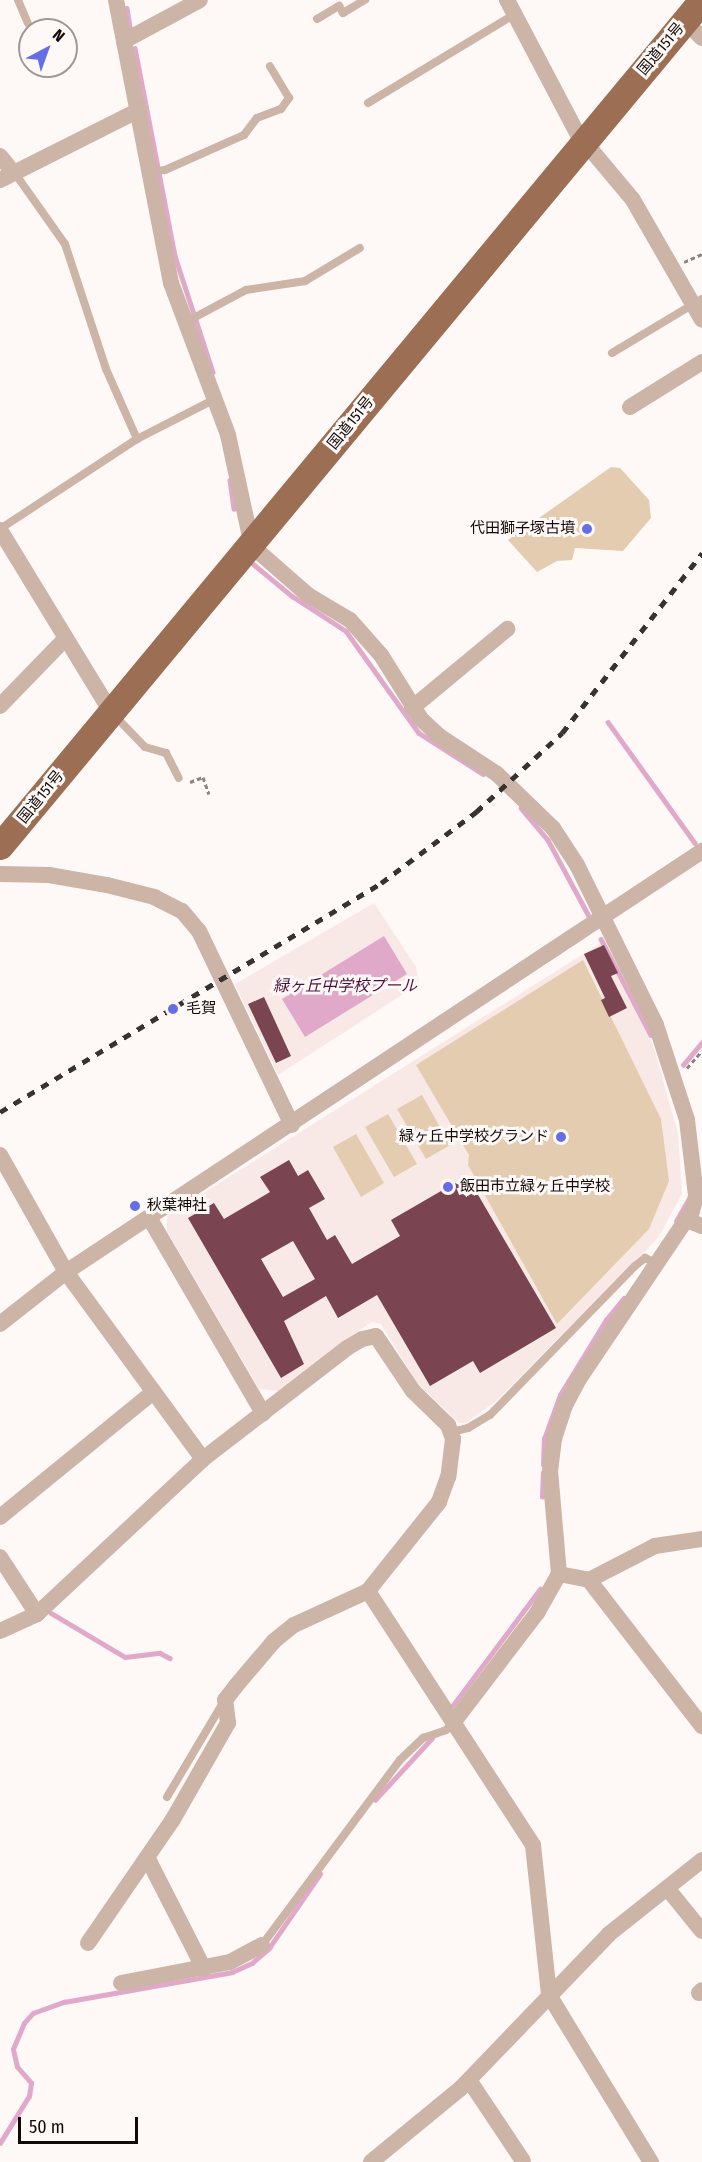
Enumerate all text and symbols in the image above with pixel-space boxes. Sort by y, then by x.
north arrow [18,18,78,78]
street label: 国道151号 [634,19,688,79]
text: N [49,25,69,46]
street label: 国道151号 [324,393,378,453]
place label: 代田獅子塚古墳 [470,520,575,538]
marker: 代田獅子塚古墳 [580,522,594,536]
street label: 国道151号 [14,767,68,827]
water label: 緑ヶ丘中学校プール [273,976,417,996]
marker: 毛賀 [164,1000,182,1018]
place label: 毛賀 [186,1000,216,1018]
place label: 緑ヶ丘中学校グランド [399,1128,549,1146]
marker: 緑ヶ丘中学校グランド [554,1130,568,1144]
place label: 飯田市立緑ヶ丘中学校 [460,1178,610,1196]
marker: 飯田市立緑ヶ丘中学校 [441,1180,455,1194]
place label: 秋葉神社 [147,1197,207,1215]
marker: 秋葉神社 [128,1199,142,1213]
scale bar [21,2105,141,2143]
text: 50 m [29,2116,65,2138]

